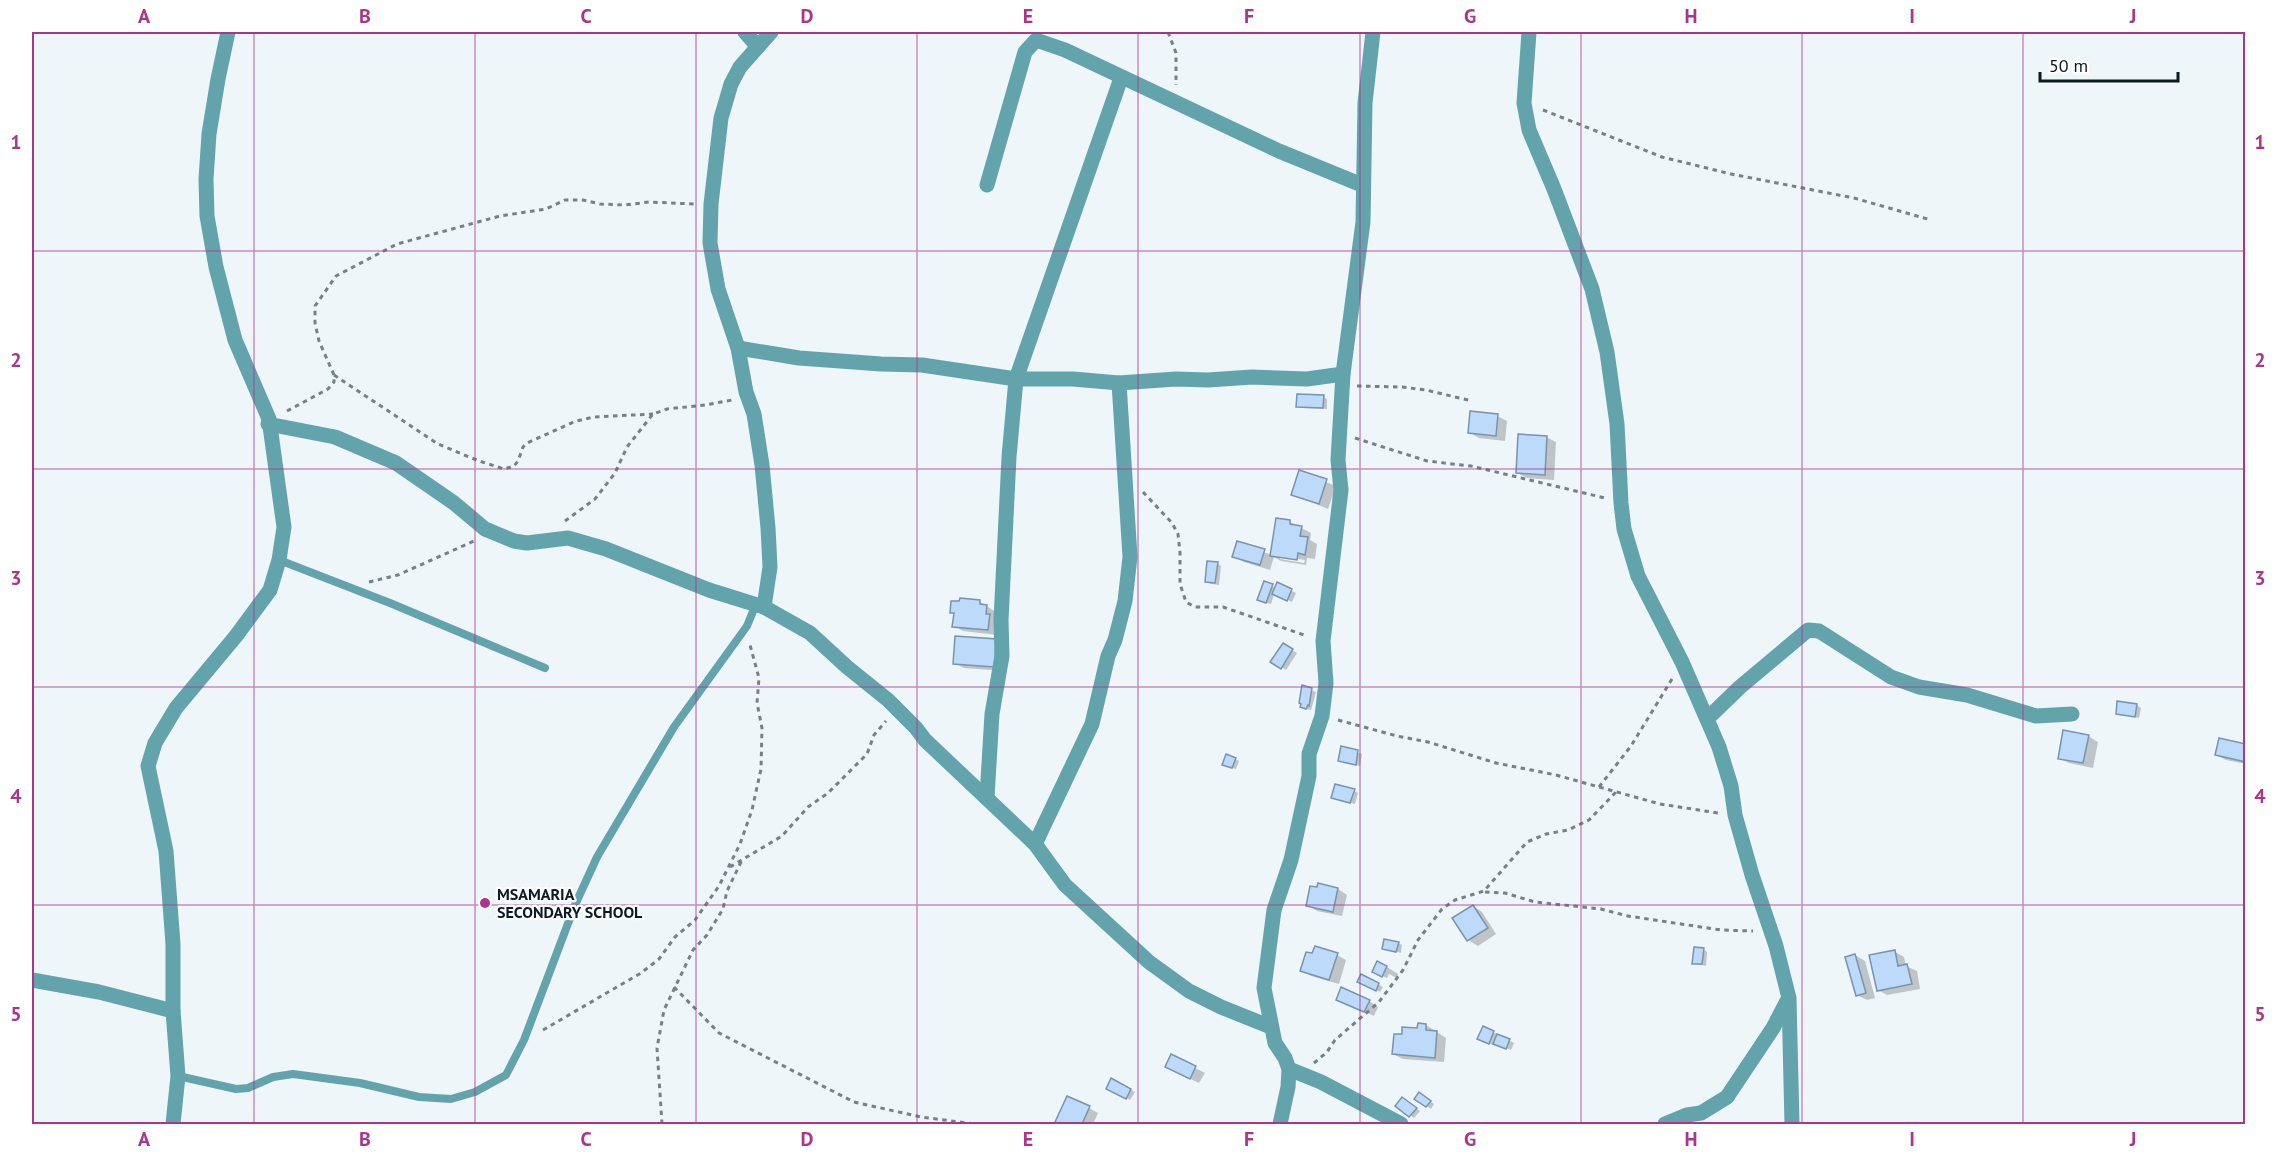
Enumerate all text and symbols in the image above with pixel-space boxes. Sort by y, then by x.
text: A [138,3,151,29]
text: B [359,3,371,29]
text: C [580,3,592,29]
text: D [801,3,814,29]
text: E [1023,3,1033,29]
text: F [1244,3,1254,29]
text: G [1464,3,1476,29]
text: H [1684,3,1698,29]
text: I [1909,3,1915,29]
text: J [2129,3,2136,29]
scale bar [2040,45,2178,83]
text: 50 m [2049,54,2088,77]
text: 1 [10,129,22,155]
text: 1 [2254,129,2266,155]
text: 2 [10,347,22,373]
text: 2 [2254,347,2266,373]
text: 3 [10,565,22,591]
text: 3 [2254,565,2266,591]
text: 4 [10,783,22,809]
text: 4 [2254,783,2266,809]
place label: MSAMARIA SECONDARY SCHOOL [497,884,643,922]
marker: MSAMARIA SECONDARY SCHOOL [478,896,492,910]
text: 5 [10,1001,22,1027]
text: 5 [2254,1001,2266,1027]
text: A [138,1126,151,1152]
text: B [359,1126,371,1152]
text: C [580,1126,592,1152]
text: D [801,1126,814,1152]
text: E [1023,1126,1033,1152]
text: F [1244,1126,1254,1152]
text: G [1464,1126,1476,1152]
text: H [1684,1126,1698,1152]
text: I [1909,1126,1915,1152]
text: J [2129,1126,2136,1152]

